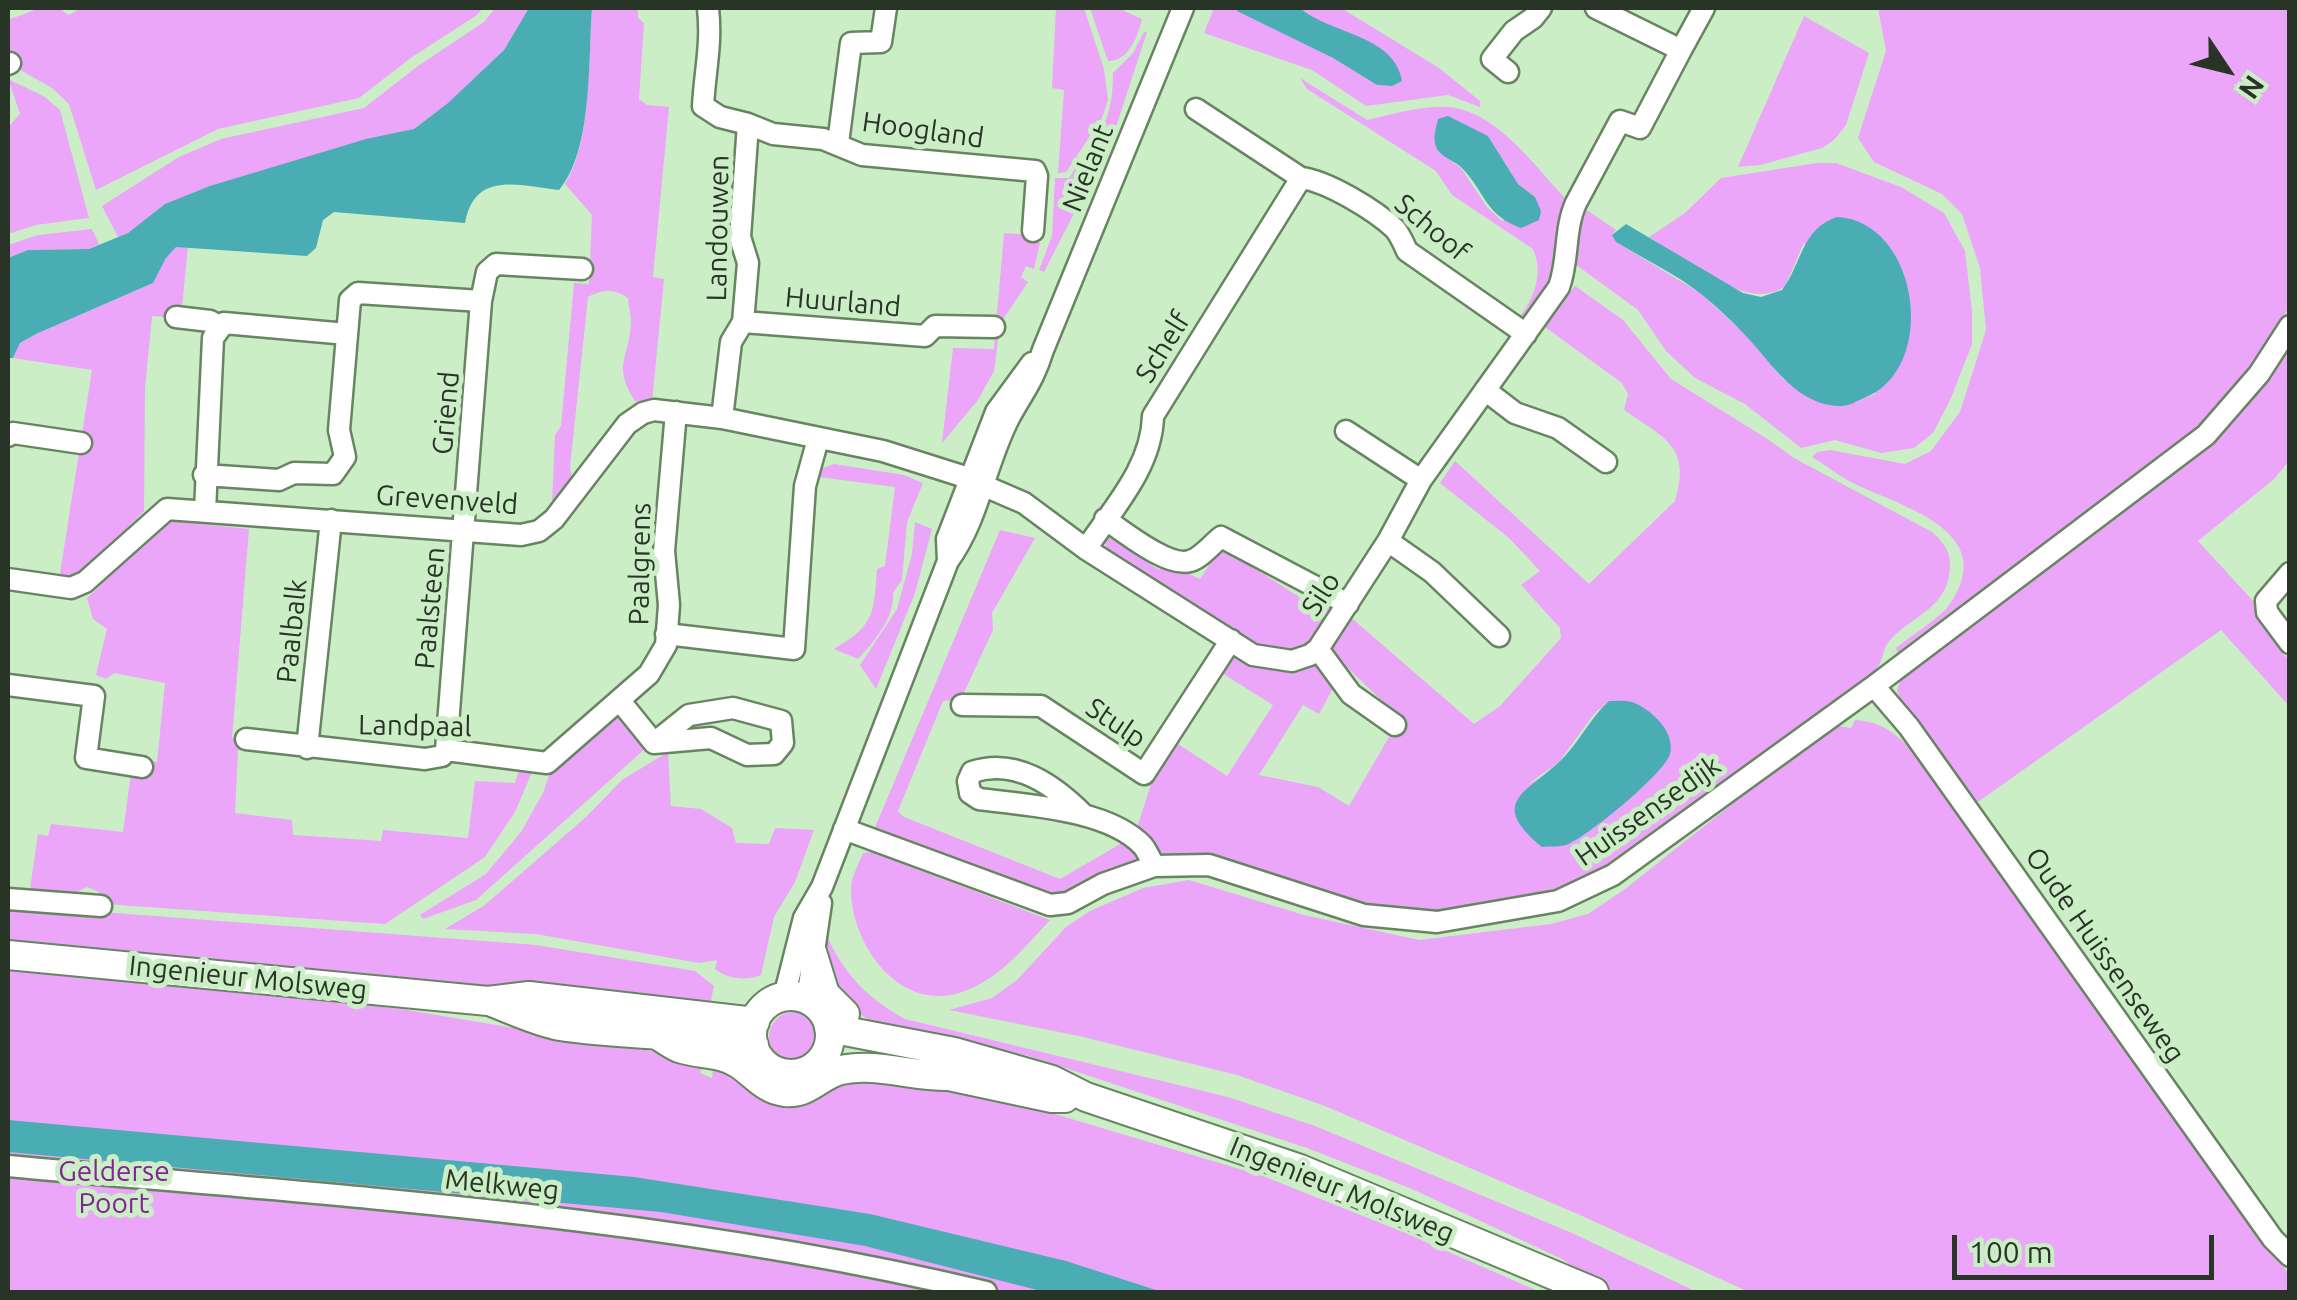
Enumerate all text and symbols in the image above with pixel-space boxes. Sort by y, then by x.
north arrow [2177,20,2277,120]
text: N [2233,70,2271,105]
street label: Hoogland [860,105,986,155]
street label: Nielant [1055,120,1121,216]
street label: Landouwen [700,154,736,302]
street label: Schoof [1388,187,1476,269]
street label: Huurland [784,280,902,324]
street label: Schelf [1128,305,1198,389]
street label: Griend [426,370,466,456]
street label: Grevenveld [375,478,519,522]
street label: Paalgrens [622,502,658,626]
street label: Paalsteen [408,545,452,671]
street label: Silo [1295,566,1347,622]
street label: Paalbalk [270,577,314,685]
street label: Stulp [1080,691,1152,755]
street label: Landpaal [358,708,472,744]
street label: Huissensedijk [1569,749,1727,873]
street label: Oude Huissenseweg [2018,841,2192,1069]
street label: Ingenieur Molsweg [127,949,369,1007]
street label: Ingenieur Molsweg [1225,1130,1459,1250]
park label: Gelderse Poort [58,1155,170,1221]
street label: Melkweg [443,1162,561,1208]
scale bar [1957,1215,2220,1277]
text: 100 m [1969,1235,2053,1269]

